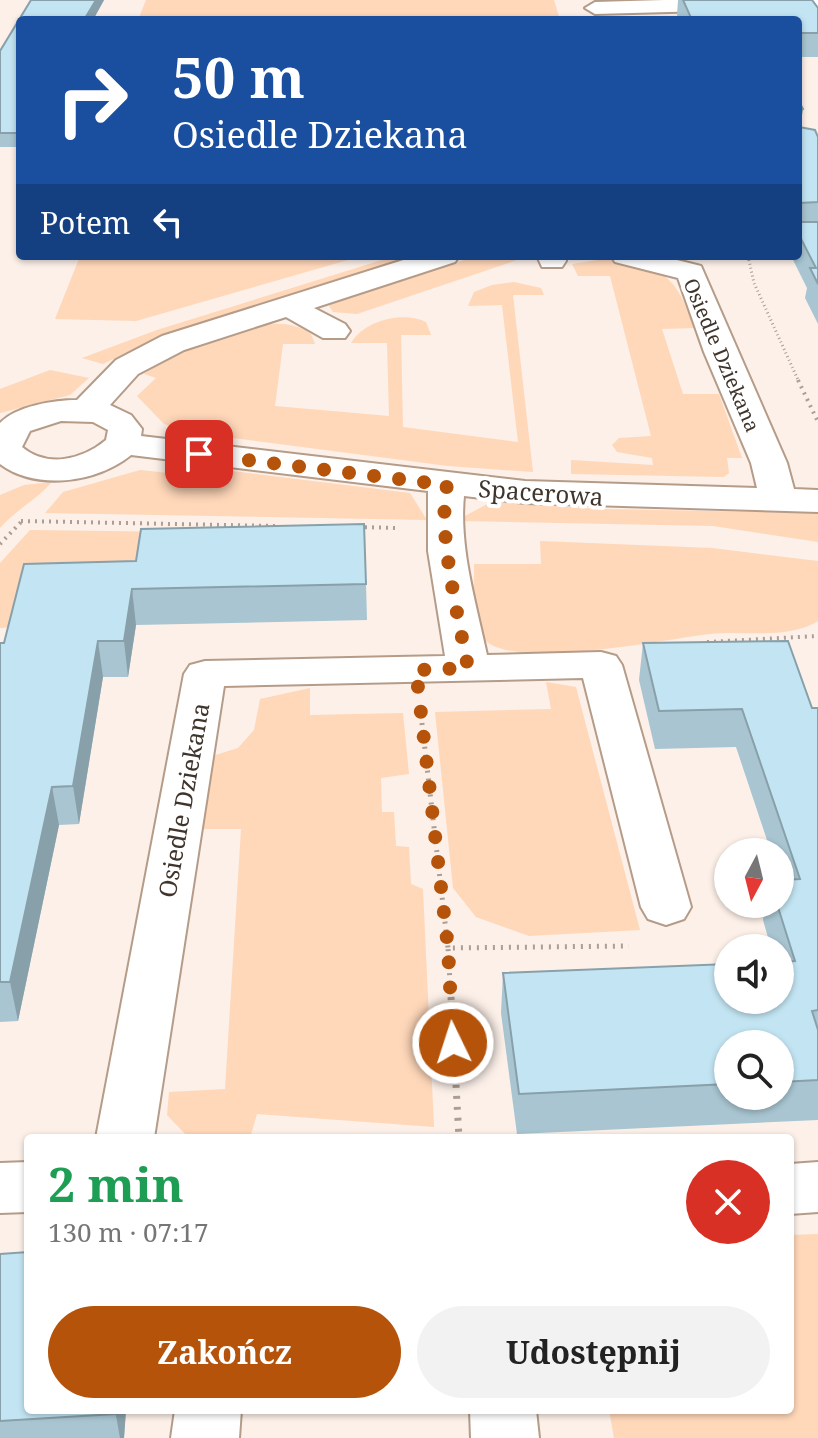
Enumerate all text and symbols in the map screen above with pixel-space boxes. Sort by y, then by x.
text: 50 m [172,38,305,114]
icon: right [40,48,144,152]
text: Osiedle Dziekana [172,110,468,159]
icon: left [146,200,190,244]
text: Potem [40,202,130,243]
street label: Osiedle Dziekana [677,274,767,436]
pin [165,420,233,488]
icon: arrive [177,432,221,476]
street label: Spacerowa [477,471,605,513]
street label: Osiedle Dziekana [150,700,216,900]
north arrow [714,838,794,918]
map controls [714,838,794,1110]
button: sound [714,934,794,1014]
position arrow [411,1001,495,1085]
button: search [714,1030,794,1110]
text: 2 min [48,1151,184,1216]
button: close [686,1160,770,1244]
text: 130 m · 07:17 [48,1214,209,1250]
button: Zakończ [48,1306,401,1398]
button: Udostępnij [417,1306,770,1398]

